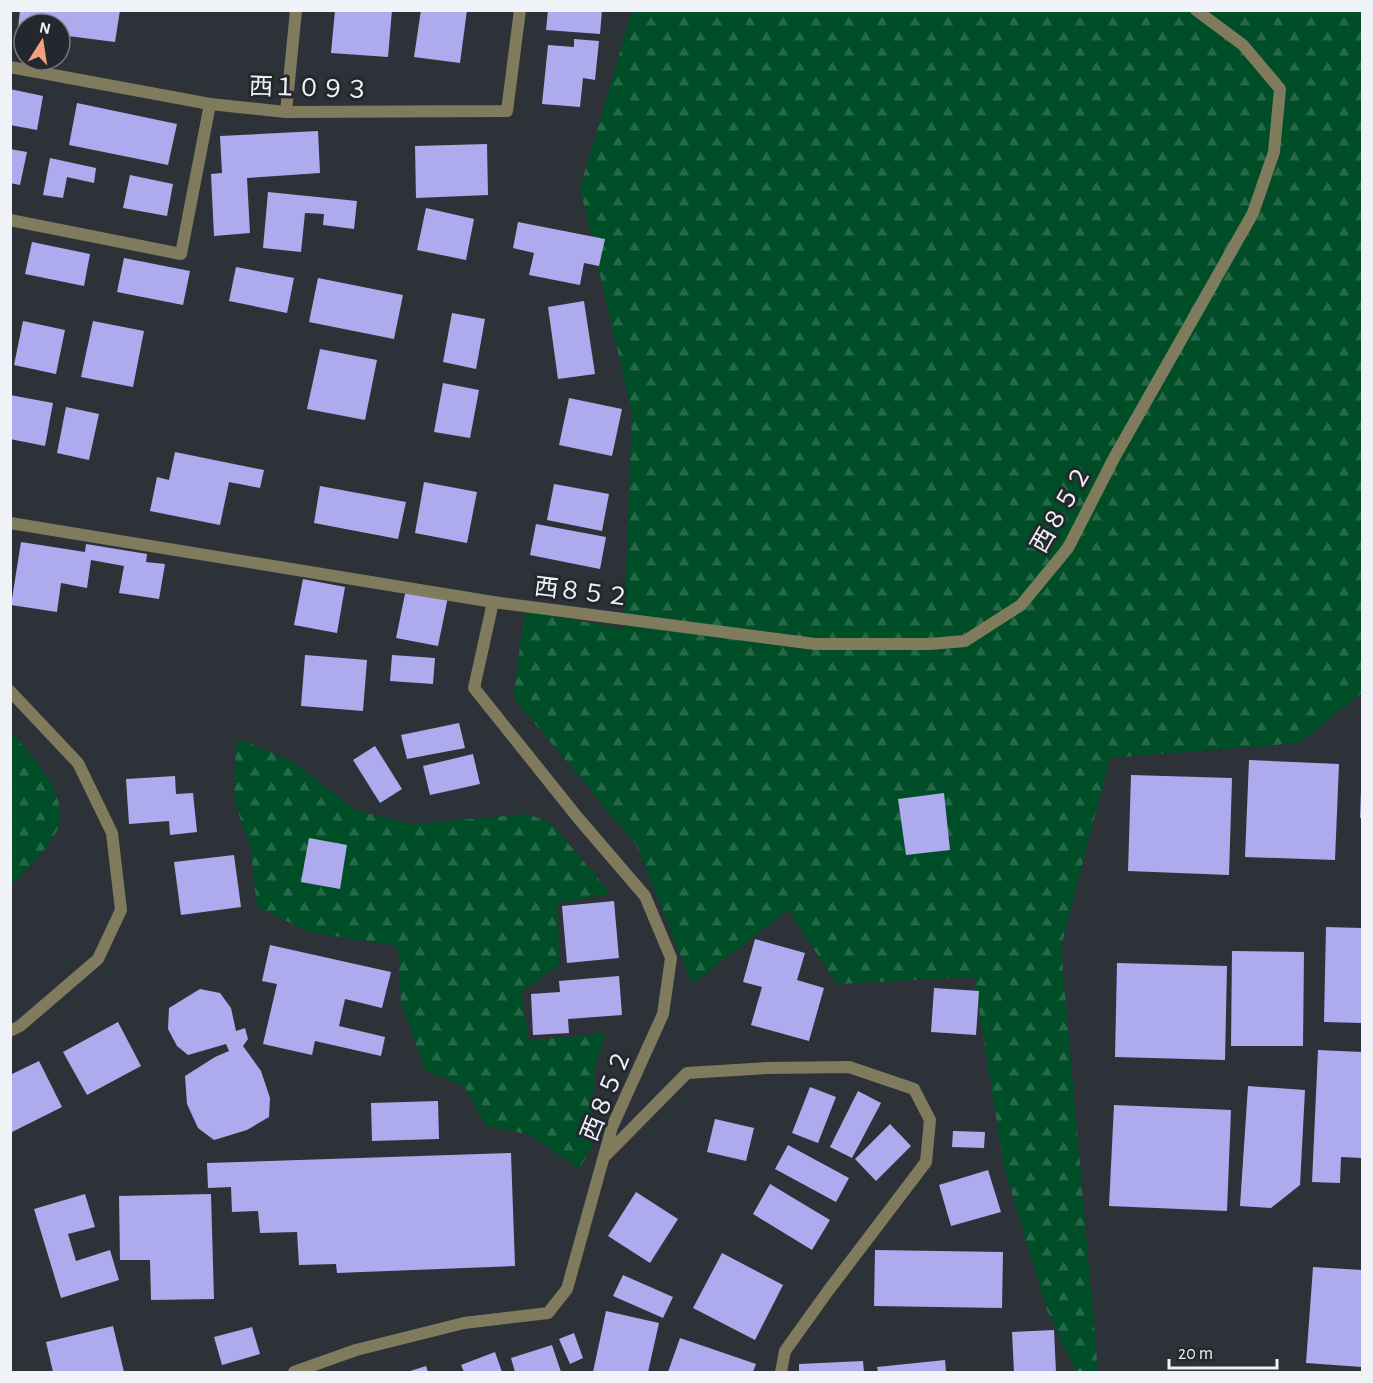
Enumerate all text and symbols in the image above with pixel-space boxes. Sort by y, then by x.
north arrow [12,12,72,72]
text: N [38,19,52,37]
street label: 西１０９３ [249,75,369,103]
street label: 西８５２ [1027,462,1096,557]
street label: 西８５２ [533,575,631,611]
street label: 西８５２ [578,1046,636,1144]
scale bar [1169,1332,1277,1370]
text: 20 m [1178,1345,1213,1363]

